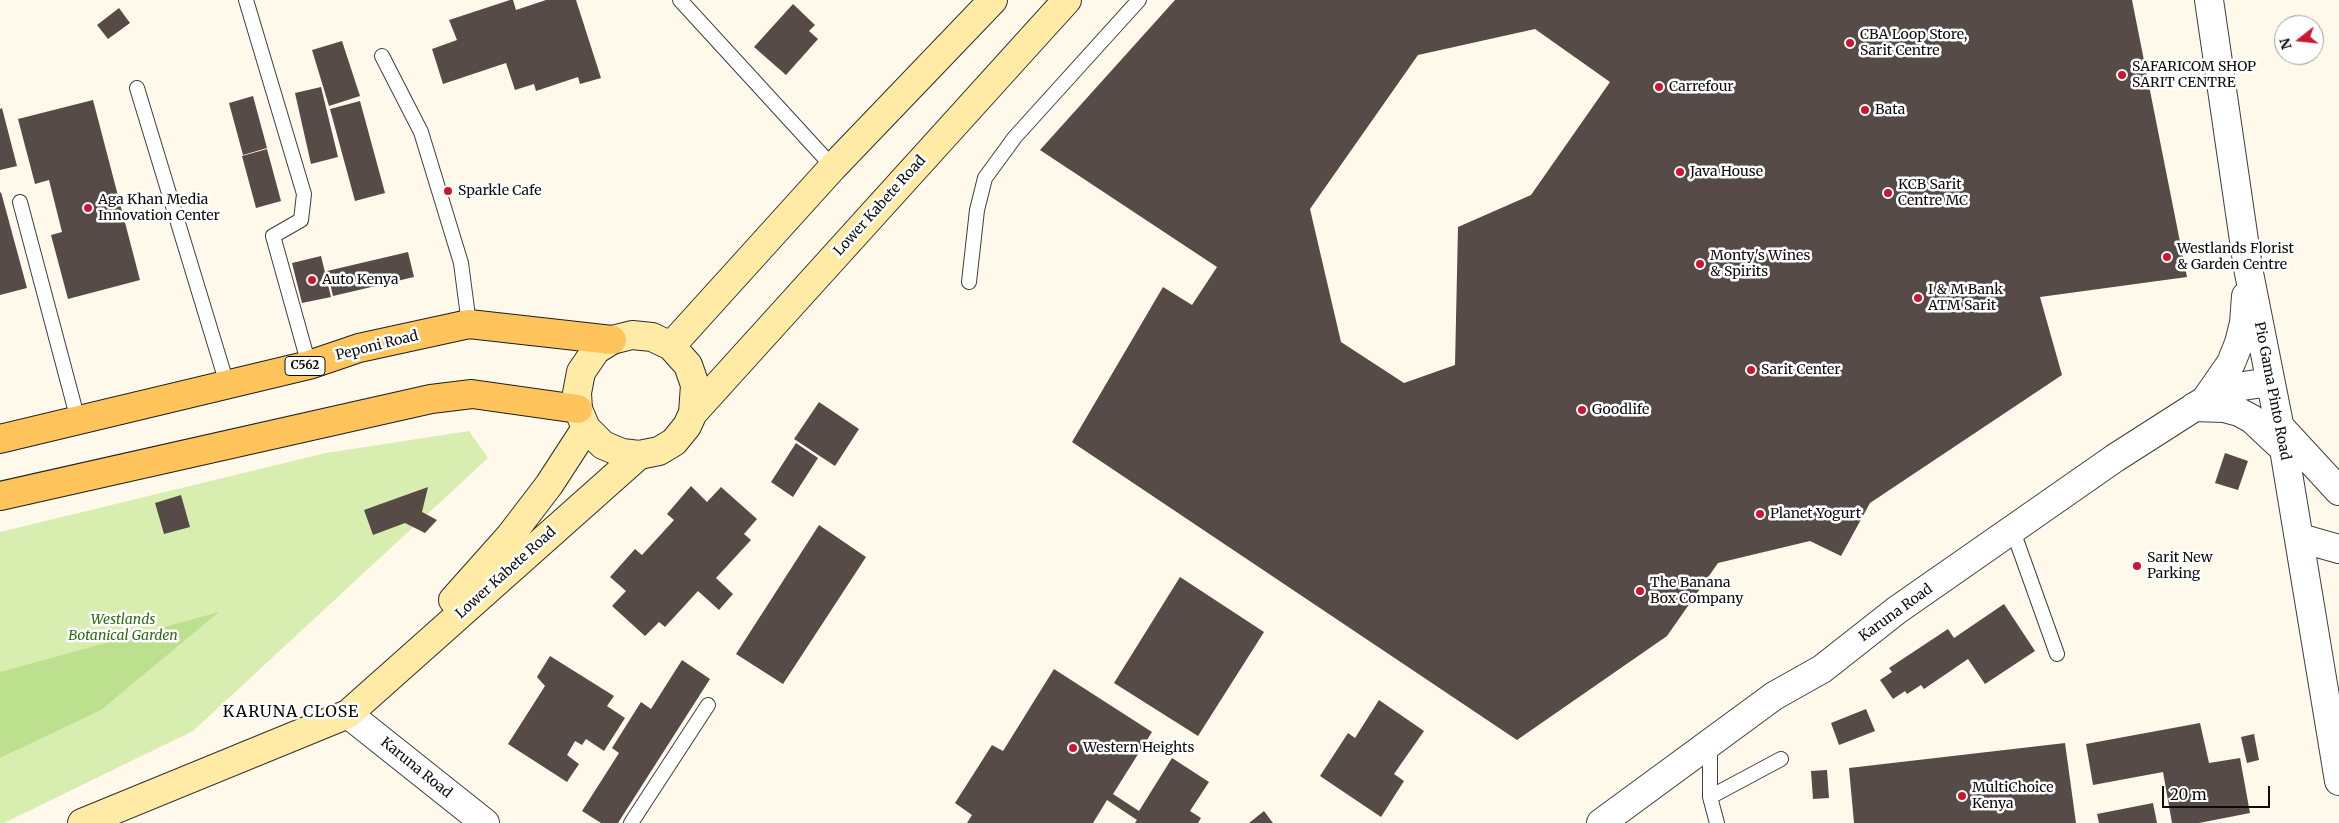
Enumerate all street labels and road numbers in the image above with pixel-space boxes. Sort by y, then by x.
street label: Lower Kabete Road [831,152,929,260]
street label: Pio Gama Pinto Road [2250,320,2294,462]
street label: Peponi Road [334,328,420,364]
road number: C562 [285,356,325,376]
street label: Lower Kabete Road [452,524,560,622]
street label: Karuna Road [1856,581,1936,645]
street label: Karuna Road [377,734,455,802]

